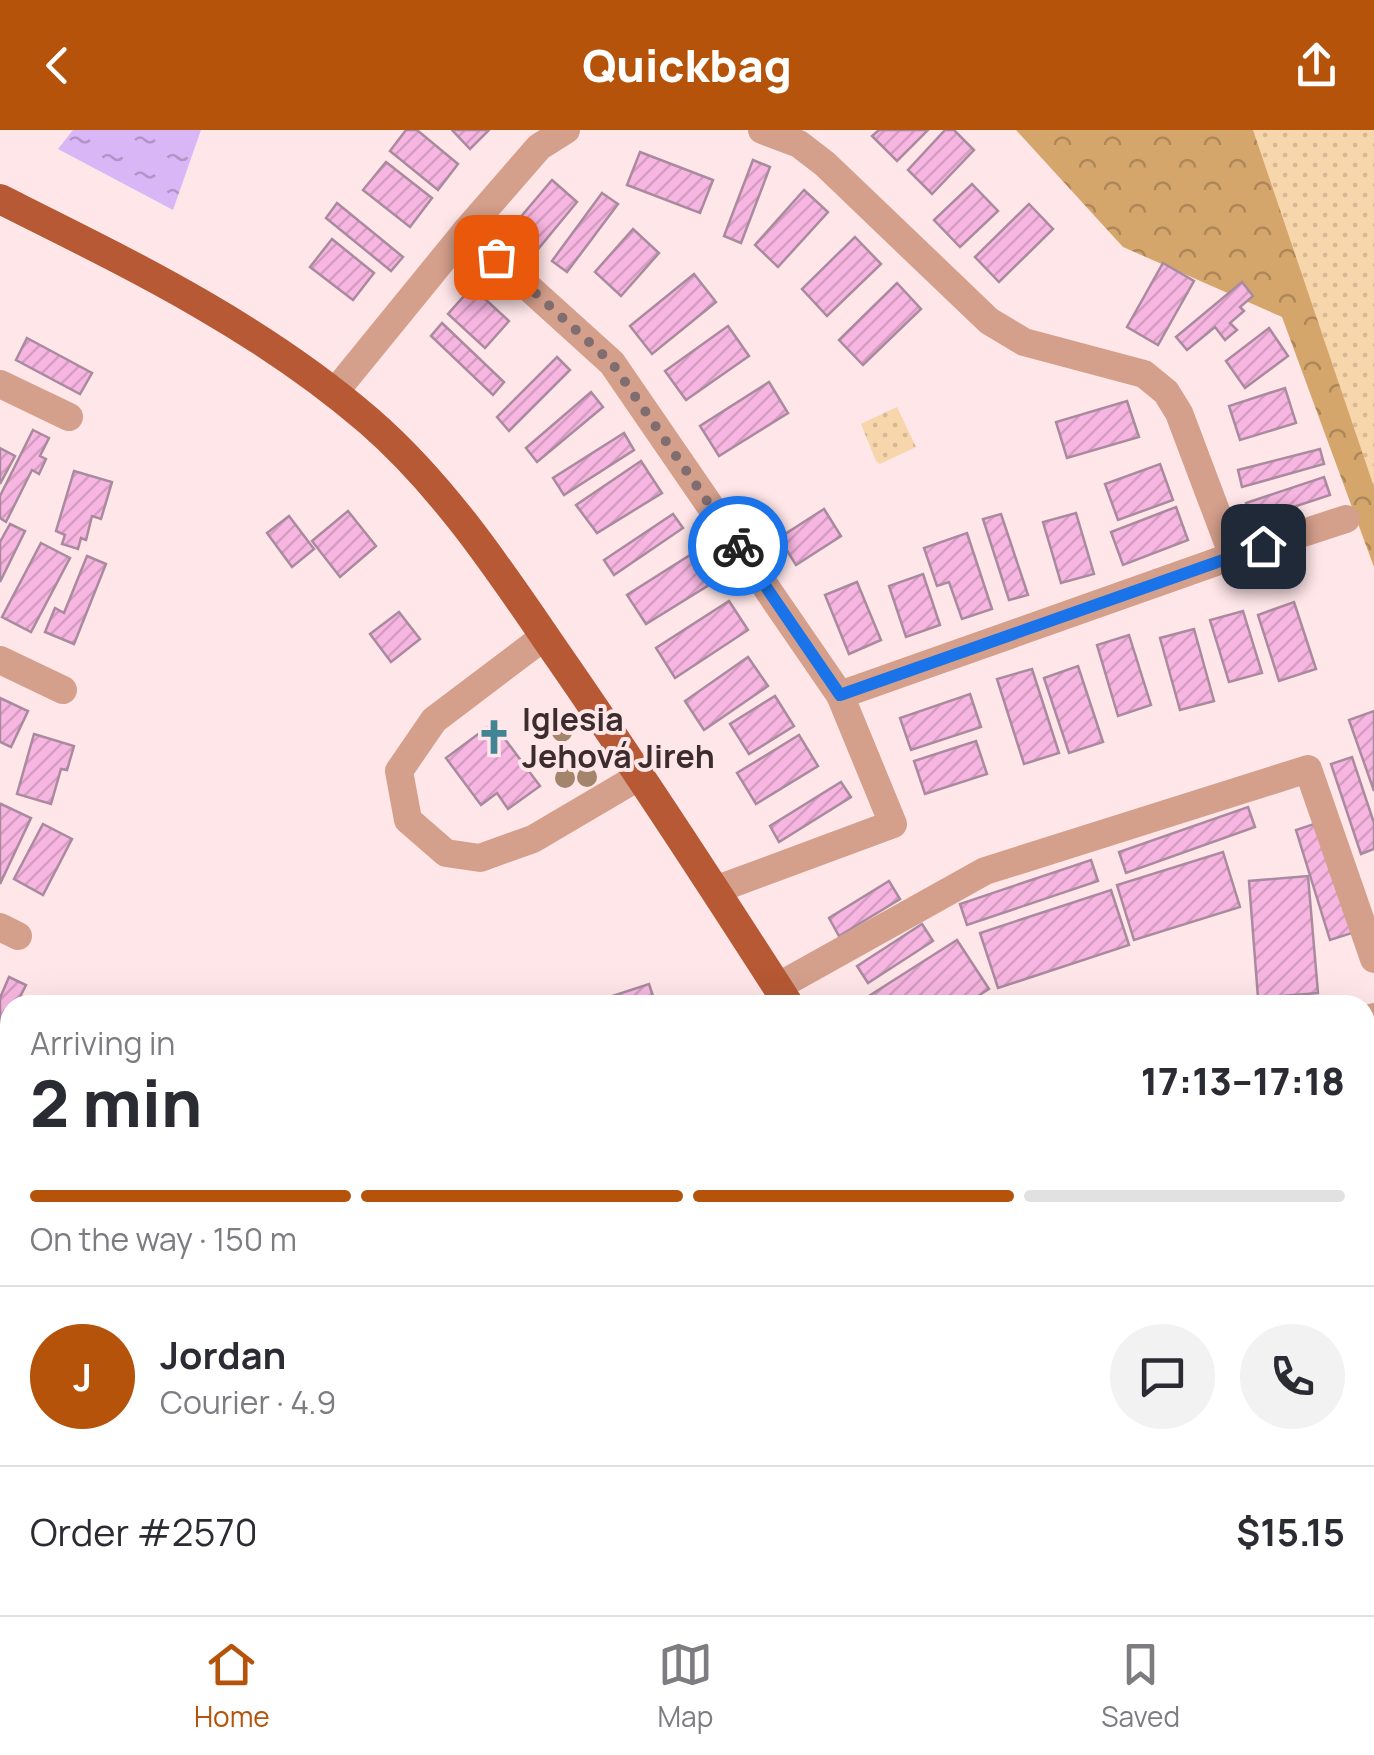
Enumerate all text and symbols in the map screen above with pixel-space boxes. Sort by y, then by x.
text: Quickbag [582,34,792,96]
icon: back [30,38,85,93]
icon: share [1289,38,1344,93]
pin [454,215,539,300]
icon: bag [469,230,524,285]
courier [688,496,788,596]
pin [1221,504,1306,589]
icon: bike [711,519,766,574]
icon: home [1236,519,1291,574]
place label: Iglesia Jehová Jireh [522,697,715,778]
church icon: Iglesia Jehová Jireh [475,718,513,756]
text: Arriving in [30,1021,175,1065]
text: 17:13–17:18 [1141,1054,1345,1106]
text: 2 min [30,1058,202,1147]
text: On the way · 150 m [30,1217,297,1261]
button: chat [1110,1324,1215,1429]
button: phone [1240,1324,1345,1429]
text: Jordan [160,1328,286,1380]
text: J [73,1350,92,1402]
text: Courier · 4.9 [160,1380,336,1424]
text: Order #2570 [30,1505,258,1557]
text: $15.15 [1236,1505,1345,1557]
tab: Home [194,1637,270,1735]
tab: Map [658,1637,713,1735]
tab: Saved [1101,1637,1180,1735]

